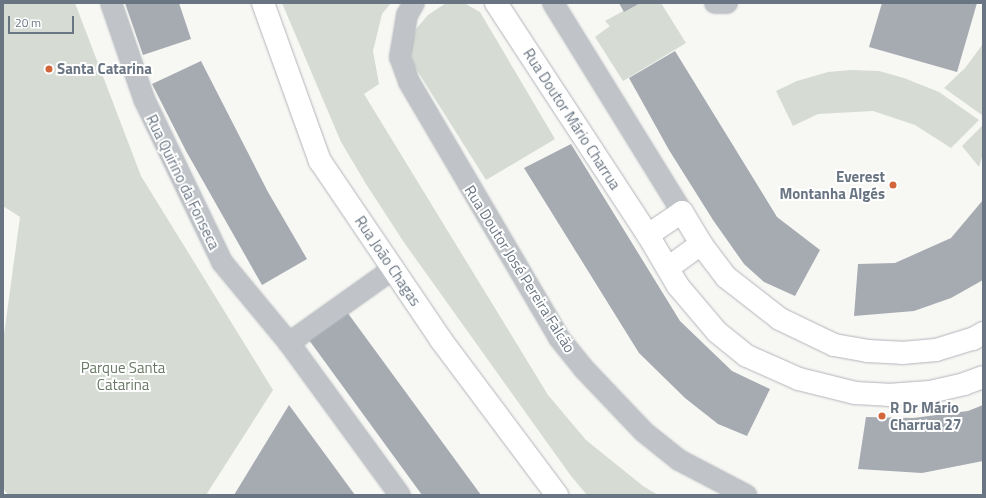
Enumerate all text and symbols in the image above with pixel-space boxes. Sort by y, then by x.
scale bar [10,8,76,34]
text: 20 m [15,13,41,32]
street label: Rua Doutor Mário Charrua [520,45,624,193]
place label: Santa Catarina [57,60,152,78]
marker: Santa Catarina [44,64,54,74]
street label: Rua Quirino da Fonseca [143,112,223,252]
place label: Everest Montanha Algés [779,167,885,202]
marker: Everest Montanha Algés [888,180,898,190]
street label: Rua Doutor José Pereira Falcão [461,182,579,356]
street label: Rua João Chagas [351,213,425,309]
park label: Parque Santa Catarina [81,358,165,393]
place label: R Dr Mário Charrua 27 [890,398,961,433]
marker: R Dr Mário Charrua 27 [877,411,887,421]

